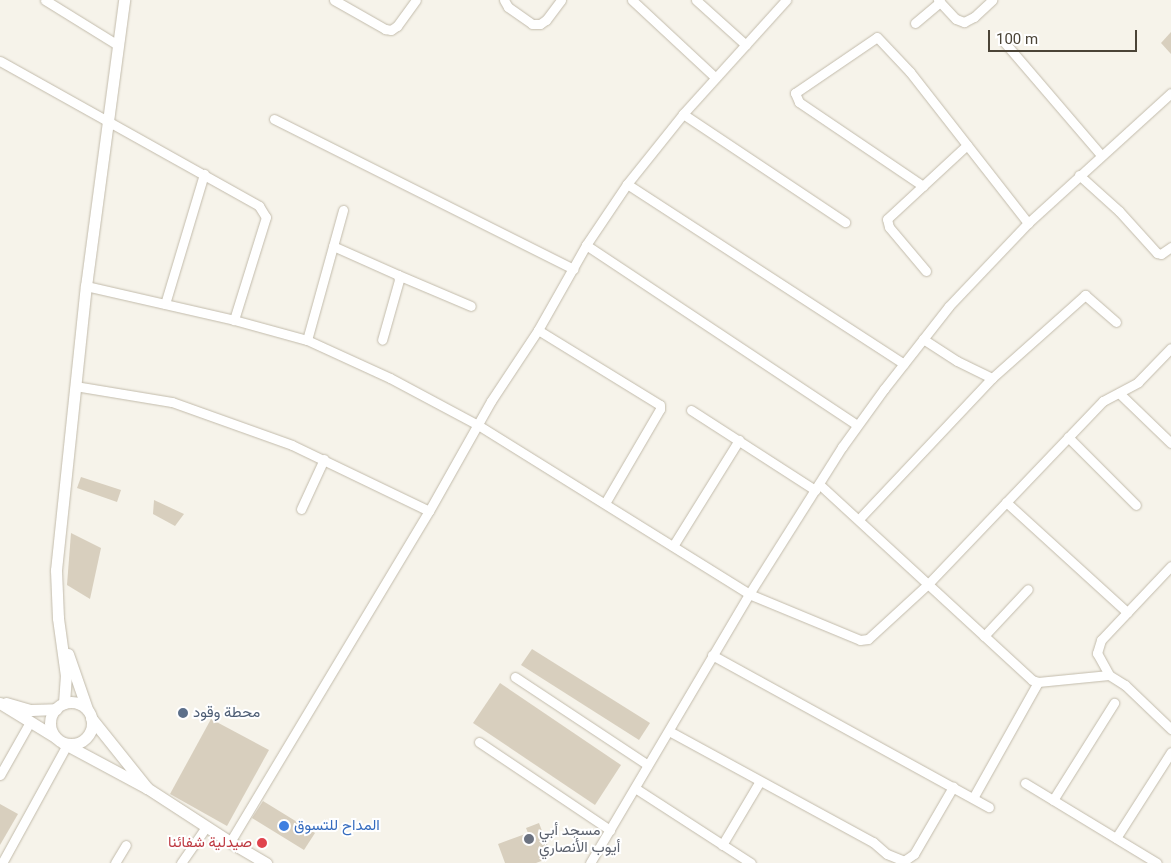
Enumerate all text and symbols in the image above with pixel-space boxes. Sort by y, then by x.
scale bar [991,20,1140,52]
text: 100 m [996,30,1038,48]
place label: محطة وقود [193,704,260,722]
marker: محطة وقود [177,707,189,719]
place label: المداح للتسوق [294,817,380,835]
marker: المداح للتسوق [278,820,290,832]
place label: مسجد أبي أيوب الأنصاري [539,821,620,856]
marker: مسجد أبي أيوب الأنصاري [523,833,535,845]
place label: صيدلية شفائنا [168,834,252,852]
marker: صيدلية شفائنا [256,837,268,849]

